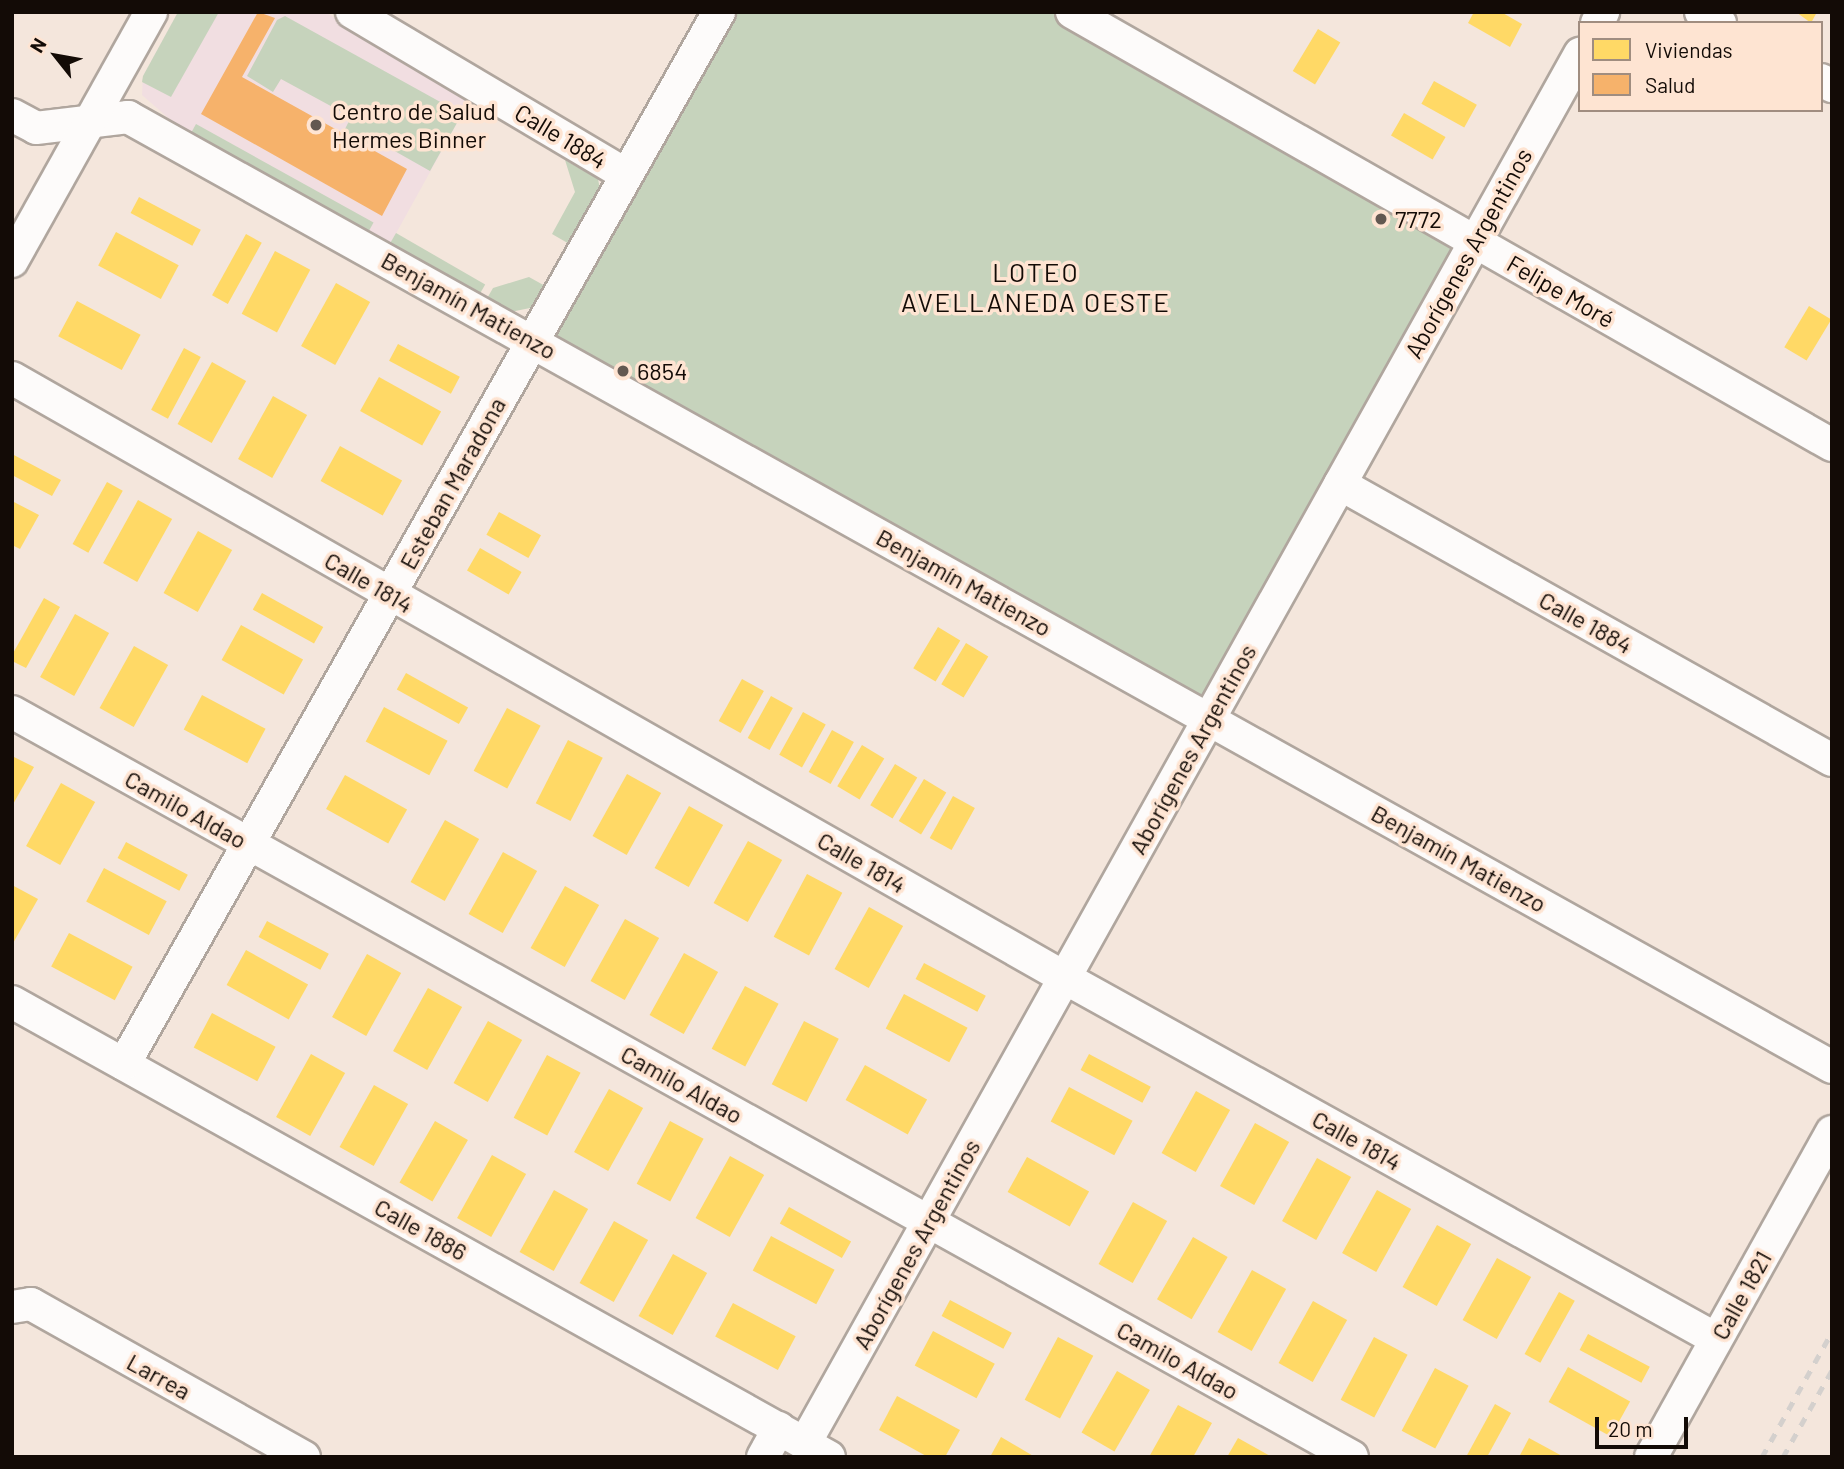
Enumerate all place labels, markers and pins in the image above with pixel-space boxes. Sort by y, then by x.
place label: Centro de Salud Hermes Binner [332,97,496,153]
marker: Centro de Salud Hermes Binner [306,115,326,135]
place label: 7772 [1395,205,1442,233]
marker: 7772 [1373,211,1389,227]
place label: 6854 [637,357,687,385]
marker: 6854 [615,363,631,379]

